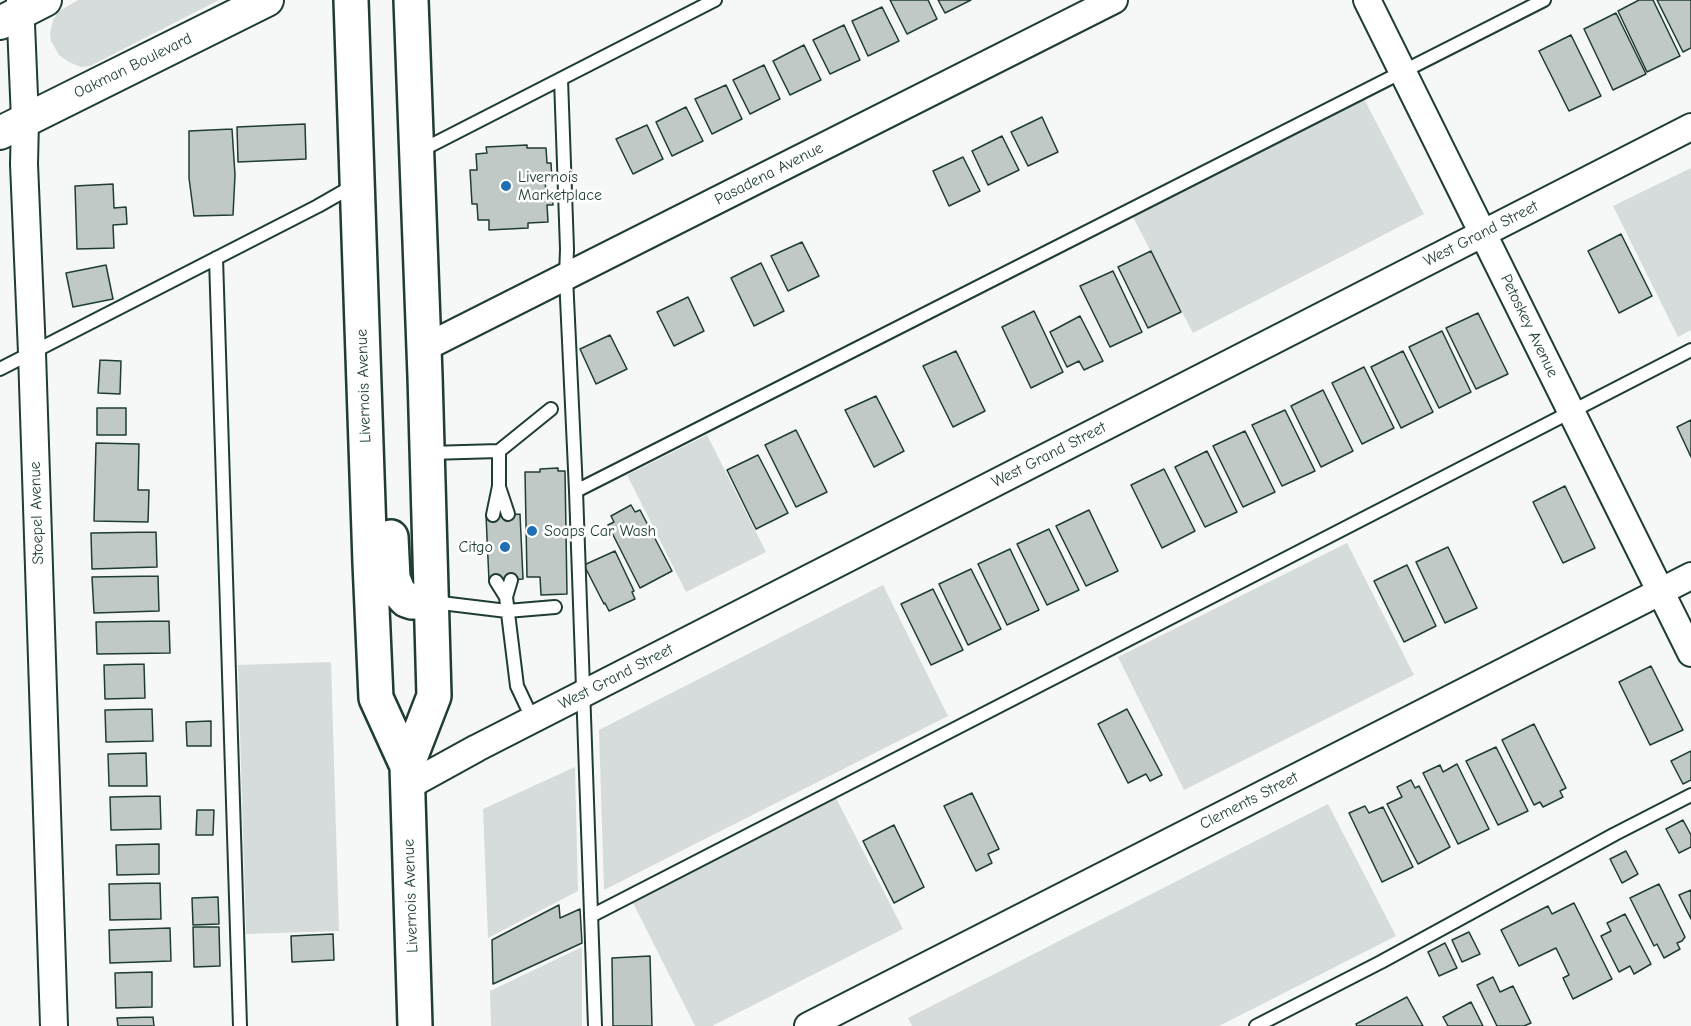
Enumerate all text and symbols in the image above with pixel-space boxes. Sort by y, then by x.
street label: Oakman Boulevard [71,29,195,103]
street label: Pasadena Avenue [712,138,826,210]
place label: Livernois Marketplace [518,167,602,205]
marker: Livernois Marketplace [499,179,513,193]
street label: West Grand Street [1421,197,1541,271]
street label: Petoskey Avenue [1496,271,1562,381]
street label: Livernois Avenue [352,329,376,443]
street label: West Grand Street [989,418,1109,492]
street label: Stoepel Avenue [26,461,48,565]
place label: Soaps Car Wash [544,521,656,541]
marker: Soaps Car Wash [525,524,539,538]
place label: Citgo [458,537,493,557]
marker: Citgo [498,540,512,554]
street label: West Grand Street [556,640,676,714]
street label: Clements Street [1196,768,1302,834]
street label: Livernois Avenue [399,839,423,953]

